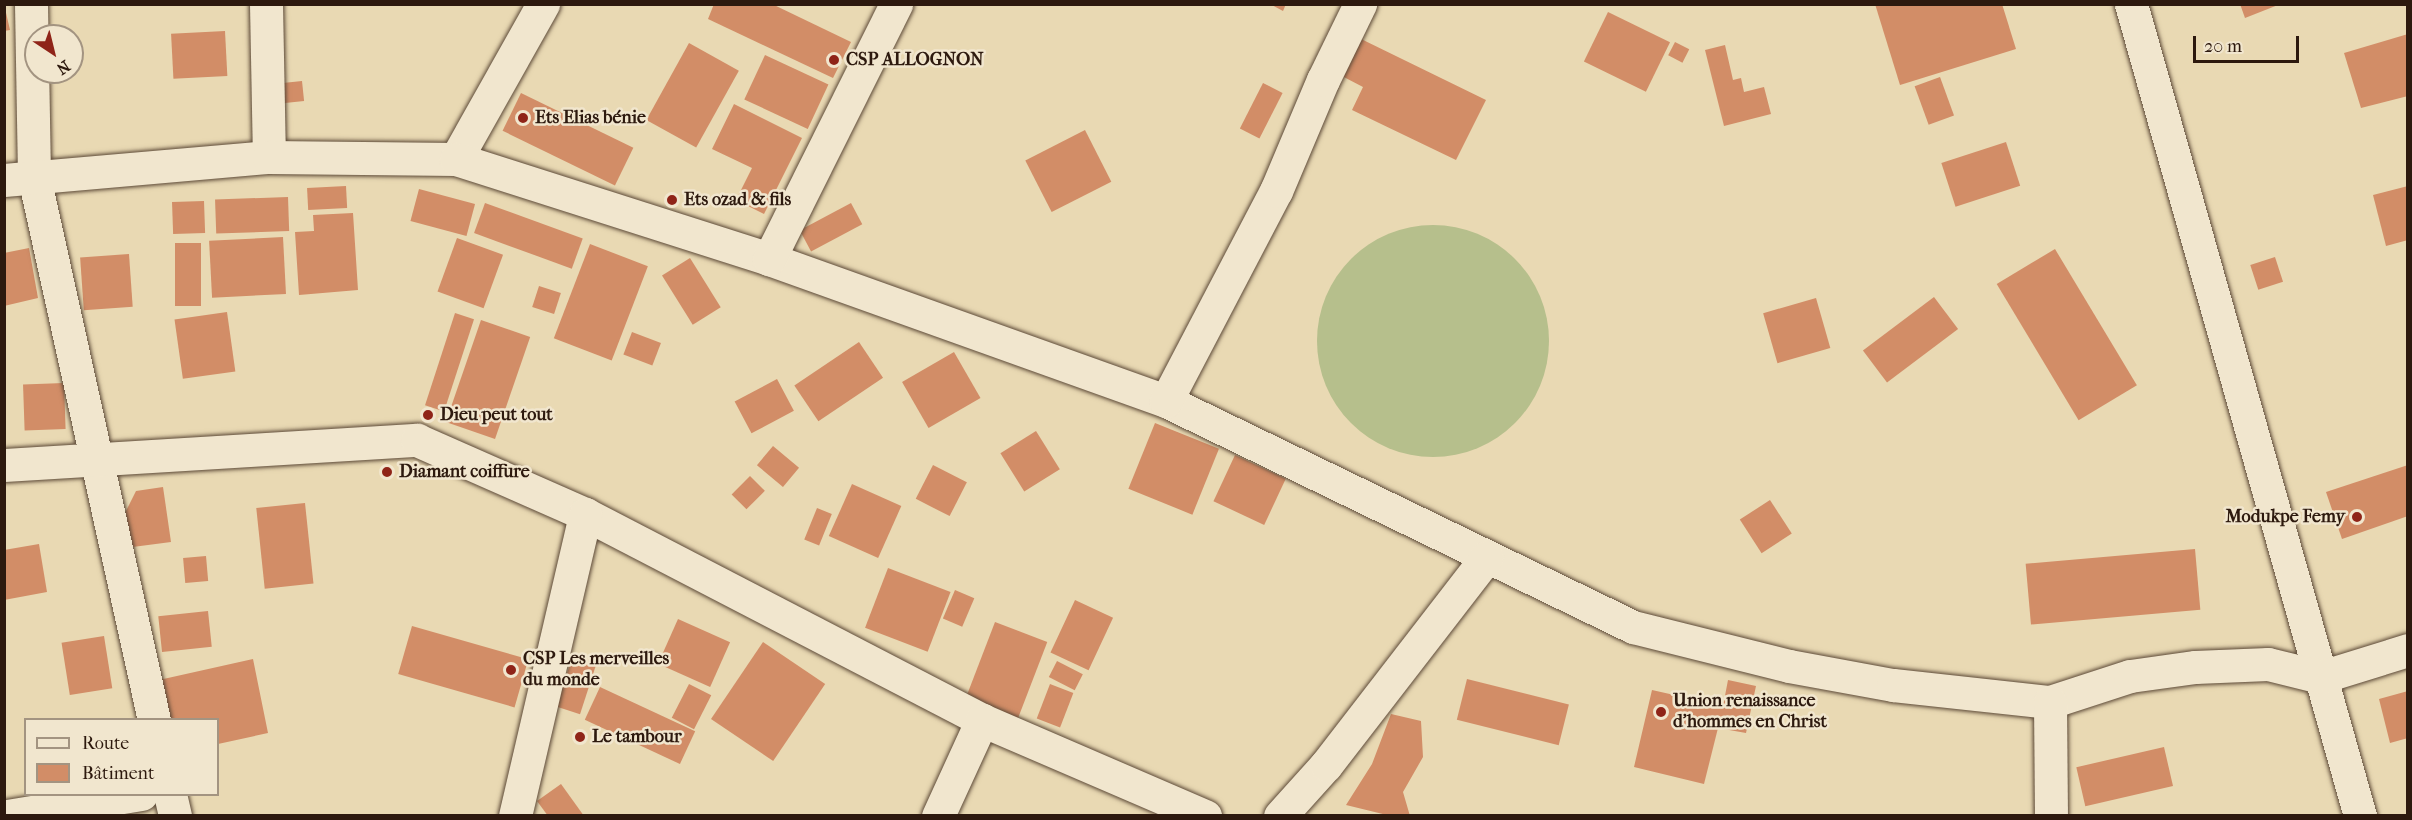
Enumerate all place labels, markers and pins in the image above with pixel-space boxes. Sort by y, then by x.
place label: CSP ALLOGNON [846,49,984,71]
marker: CSP ALLOGNON [827,53,841,67]
place label: Ets Elias bénie [535,107,646,129]
marker: Ets Elias bénie [516,111,530,125]
place label: Ets ozad & fils [684,189,791,211]
marker: Ets ozad & fils [665,193,679,207]
place label: Dieu peut tout [440,404,553,426]
marker: Dieu peut tout [421,408,435,422]
place label: Diamant coiffure [399,461,530,483]
marker: Diamant coiffure [380,465,394,479]
place label: Modukpe Femy [2225,506,2345,528]
marker: Modukpe Femy [2350,510,2364,524]
place label: CSP Les merveilles du monde [523,649,669,692]
marker: CSP Les merveilles du monde [504,663,518,677]
place label: Union renaissance d'hommes en Christ [1673,691,1827,734]
marker: Union renaissance d'hommes en Christ [1654,705,1668,719]
place label: Le tambour [592,726,682,748]
marker: Le tambour [573,730,587,744]

